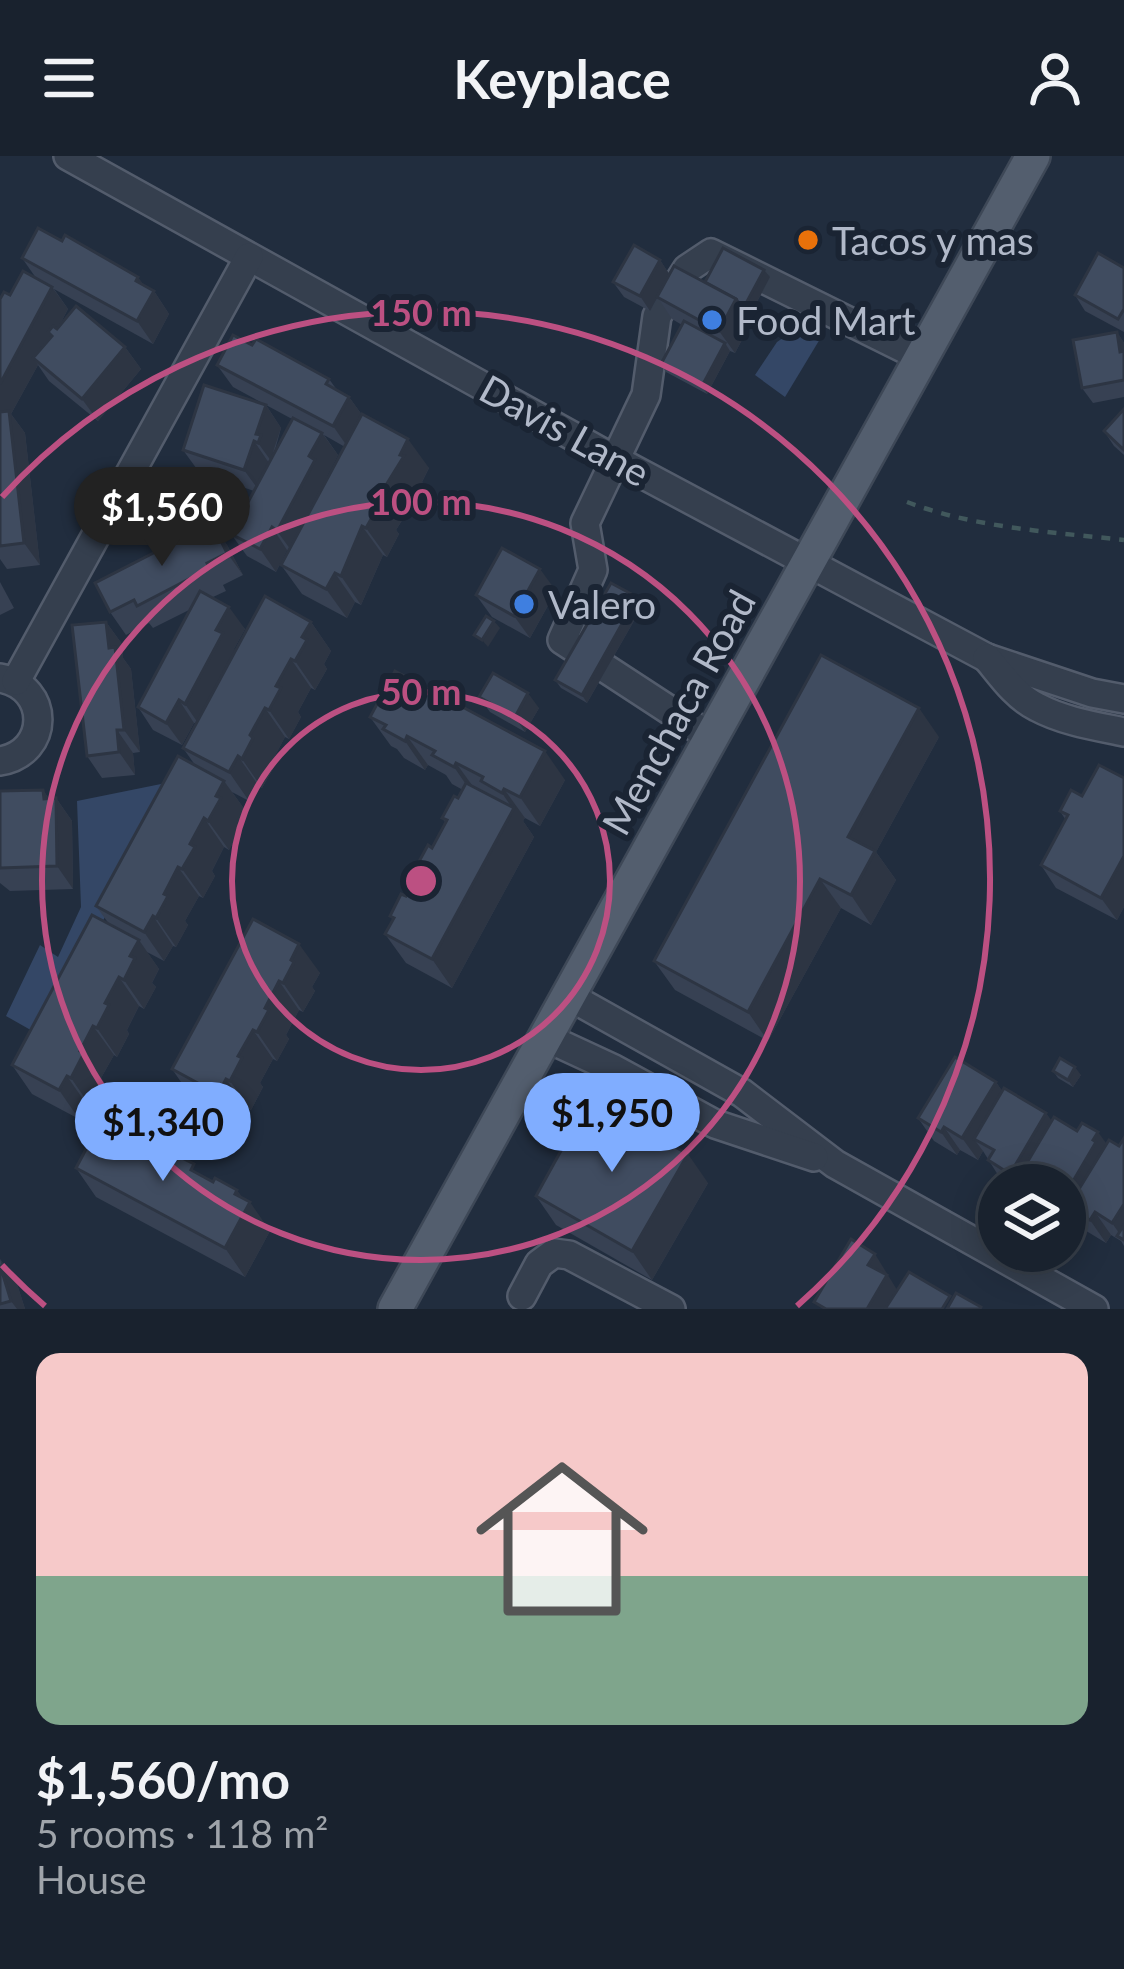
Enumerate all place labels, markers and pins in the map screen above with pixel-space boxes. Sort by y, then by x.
place label: Tacos y mas [832,217,1034,263]
marker: Tacos y mas [795,227,821,253]
place label: Food Mart [736,297,916,343]
marker: Food Mart [699,307,725,333]
pin: $1,560 [64,467,260,569]
place label: Valero [548,581,656,627]
marker: Valero [511,591,537,617]
centre of rings [400,860,442,902]
pin: $1,950 [514,1073,710,1175]
pin: $1,340 [65,1082,261,1184]

